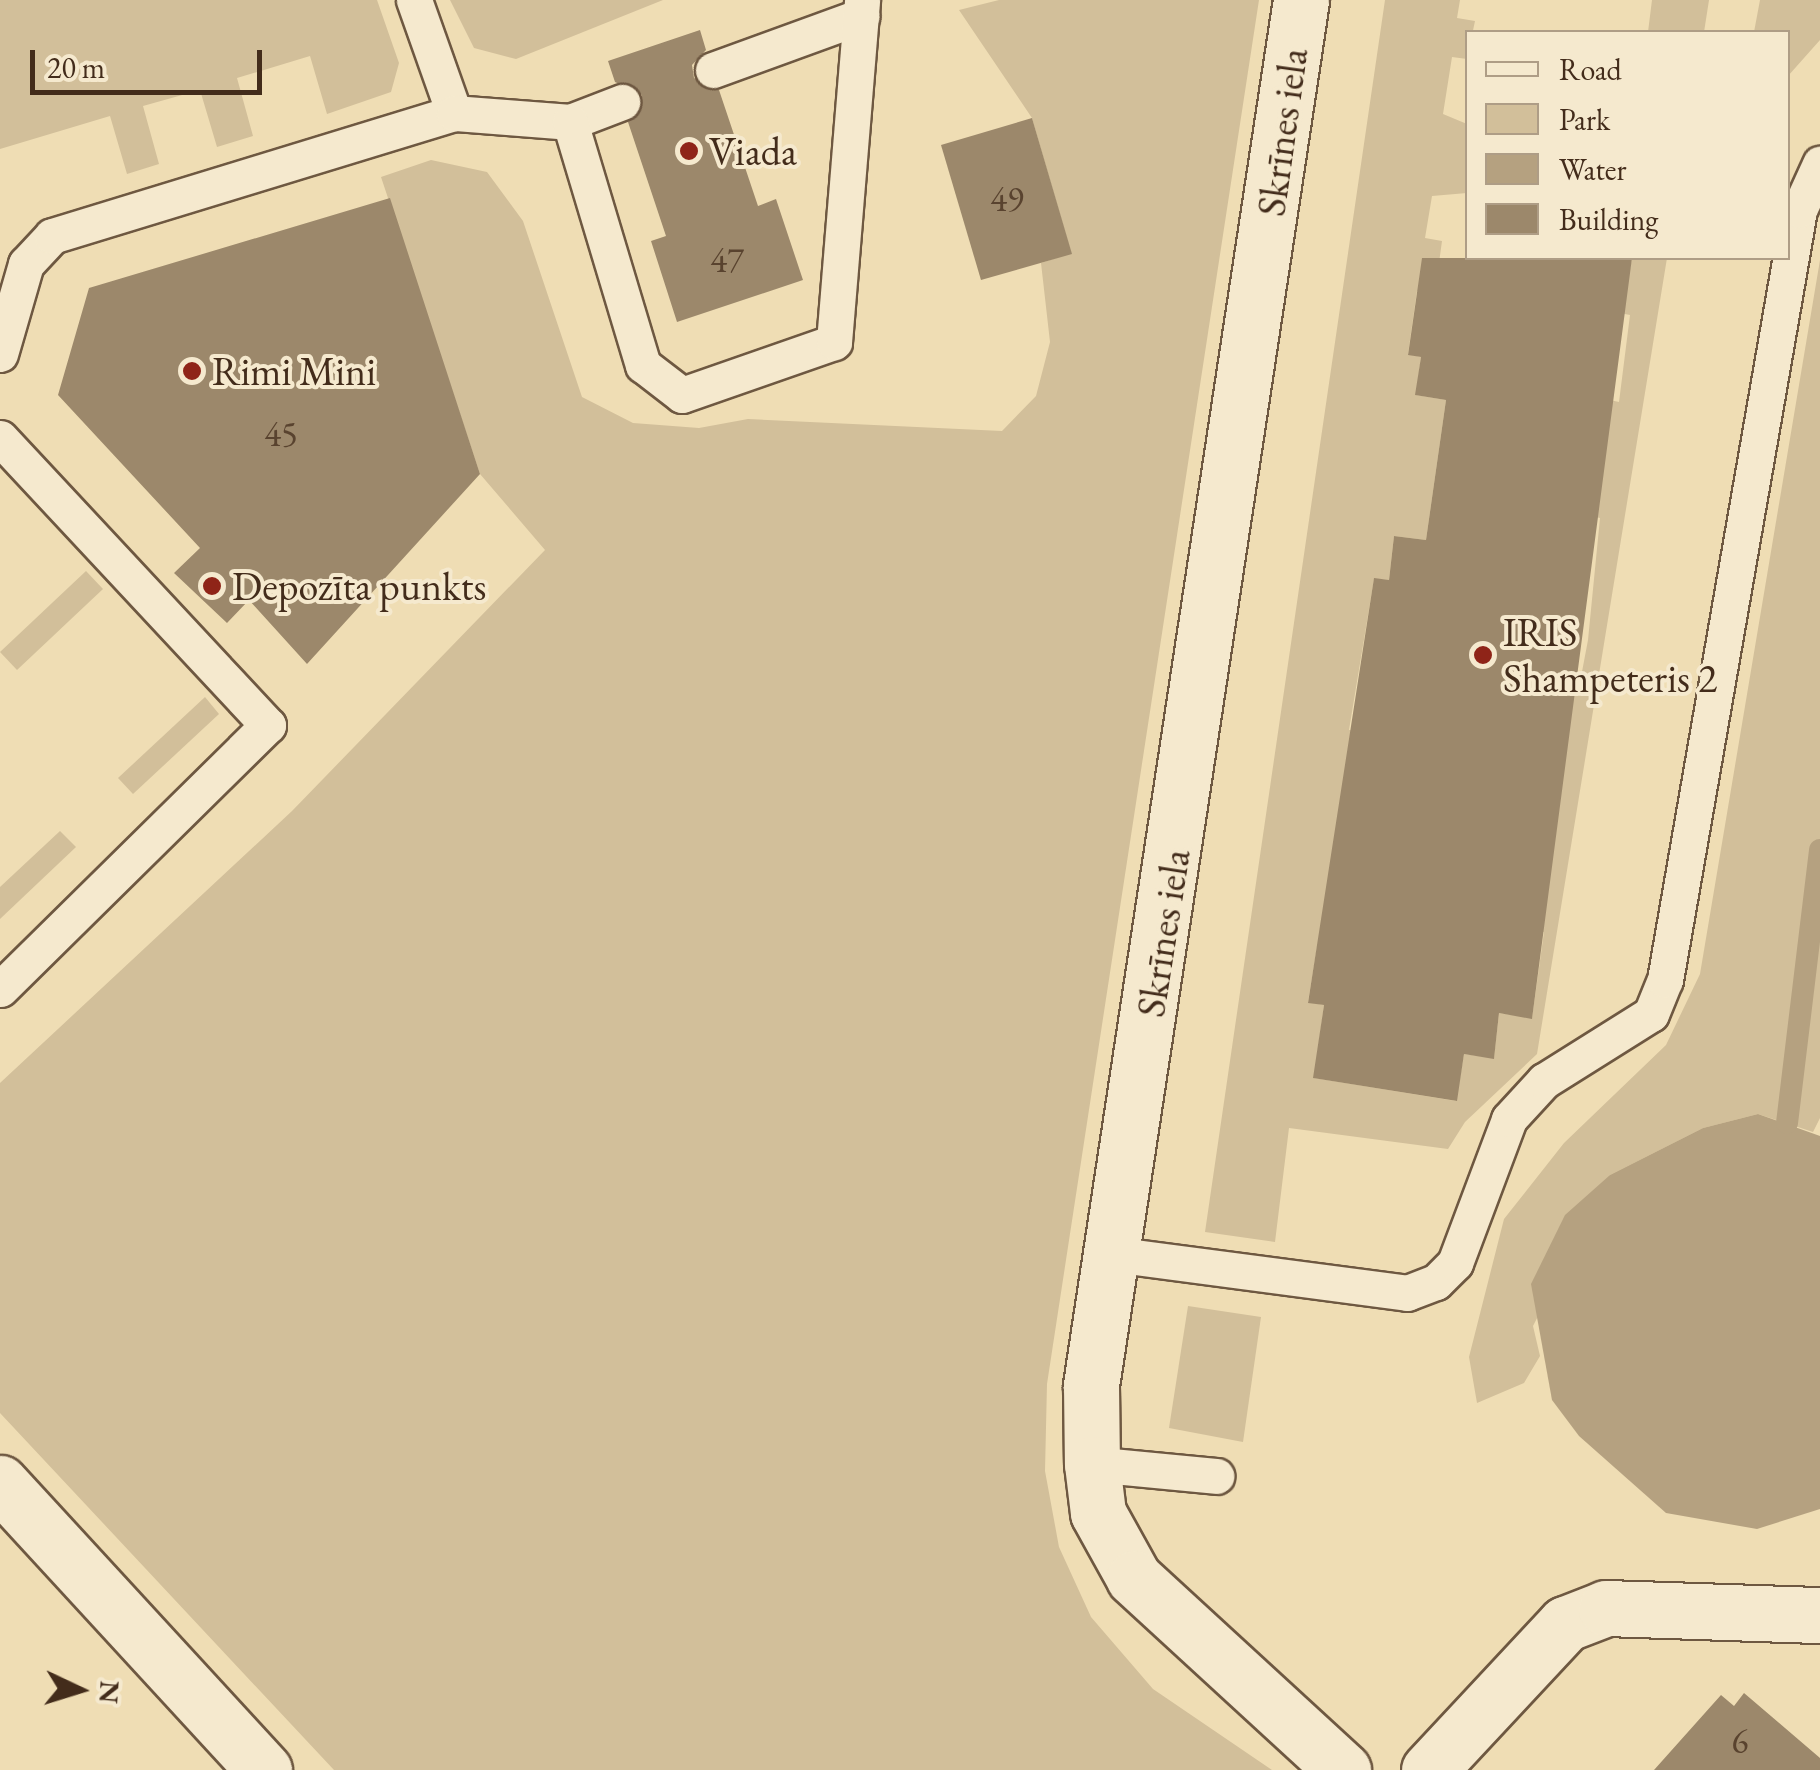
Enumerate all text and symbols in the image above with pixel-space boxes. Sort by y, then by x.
scale bar [35,30,268,92]
legend [1465,30,1790,260]
street label: Skrīnes iela [1246,45,1318,219]
text: 20 m [47,48,105,87]
text: Road [1559,50,1622,89]
text: Park [1559,100,1610,139]
place label: Viada [709,127,797,175]
marker: Viada [678,140,700,162]
text: Water [1559,150,1627,189]
house number: 49 [990,178,1024,220]
text: Building [1559,200,1658,239]
house number: 47 [710,239,744,281]
place label: Rimi Mini [212,347,376,395]
marker: Rimi Mini [181,360,203,382]
house number: 45 [264,413,298,455]
place label: Depozīta punkts [232,562,486,610]
marker: Depozīta punkts [201,575,223,597]
place label: IRIS Shampeteris 2 [1503,608,1717,702]
marker: IRIS Shampeteris 2 [1472,644,1494,666]
street label: Skrīnes iela [1126,846,1200,1020]
north arrow [30,1640,130,1740]
text: N [91,1680,129,1705]
house number: 6 [1732,1720,1748,1762]

